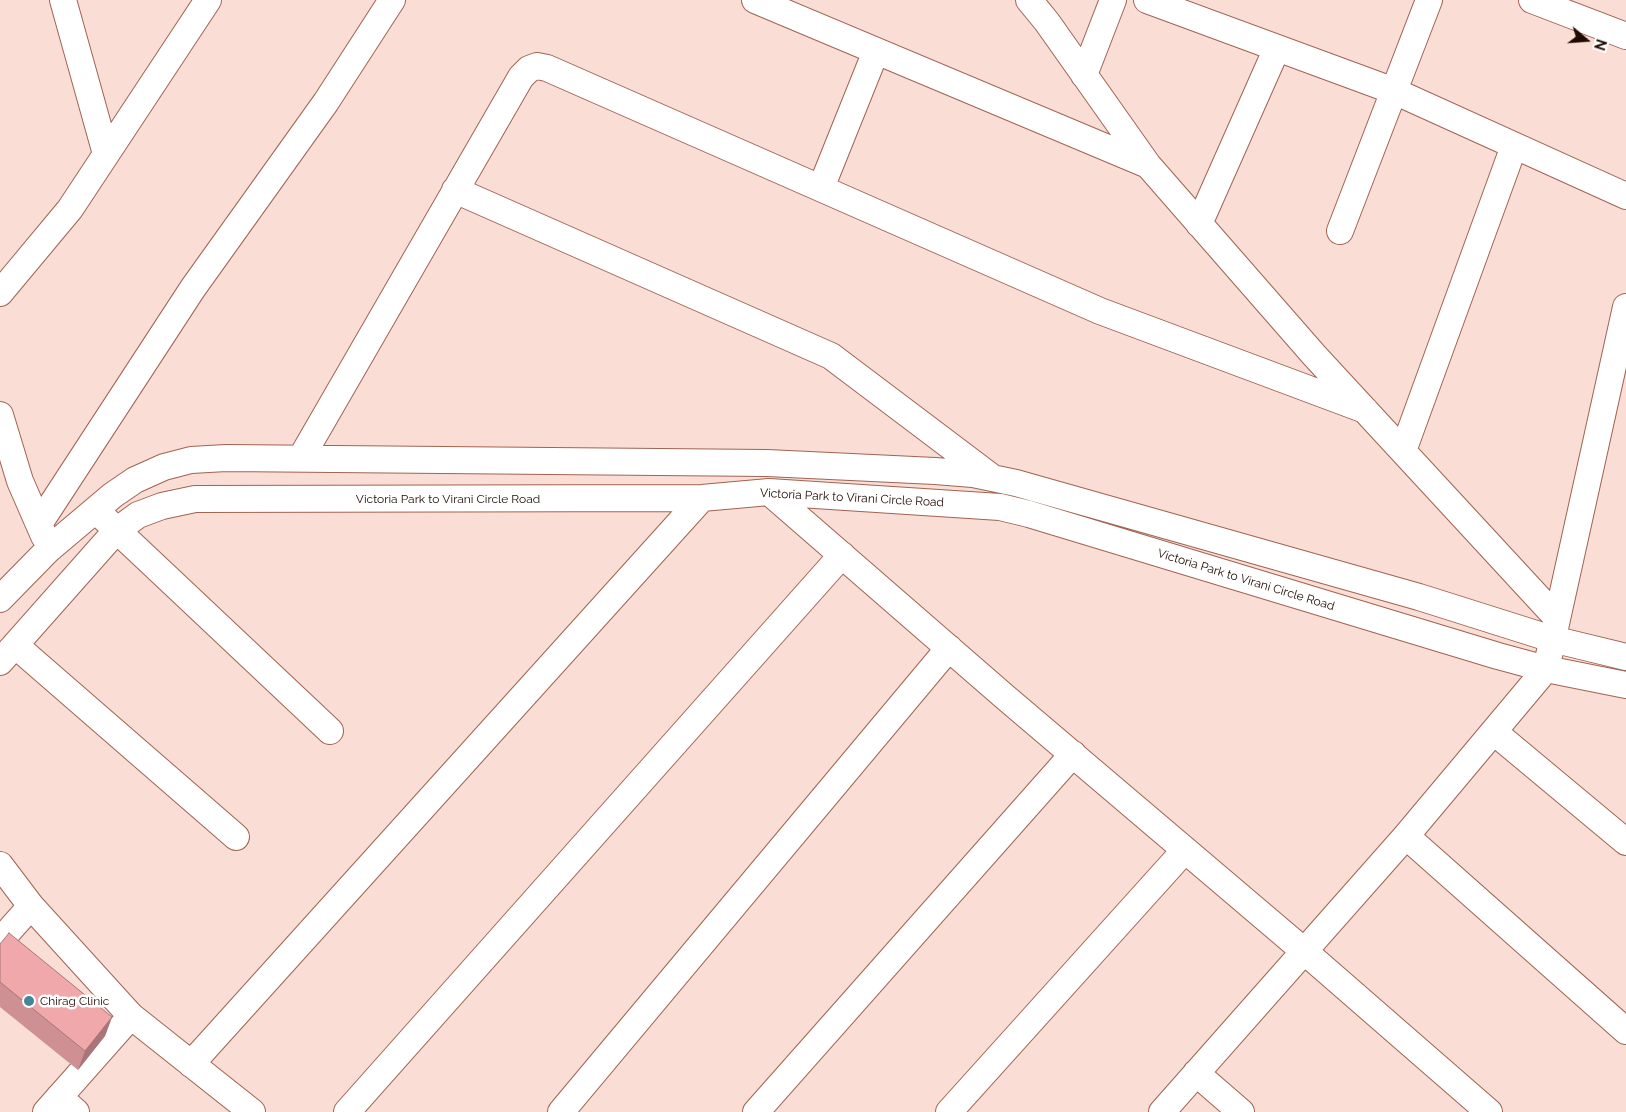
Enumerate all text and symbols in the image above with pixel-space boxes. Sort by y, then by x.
north arrow [1561,15,1611,65]
text: N [1591,37,1610,52]
street label: Victoria Park to Virani Circle Road [760,486,944,510]
street label: Victoria Park to Virani Circle Road [356,492,540,506]
street label: Victoria Park to Virani Circle Road [1156,546,1336,614]
marker: Chirag Clinic [22,994,36,1008]
place label: Chirag Clinic [40,994,109,1008]

